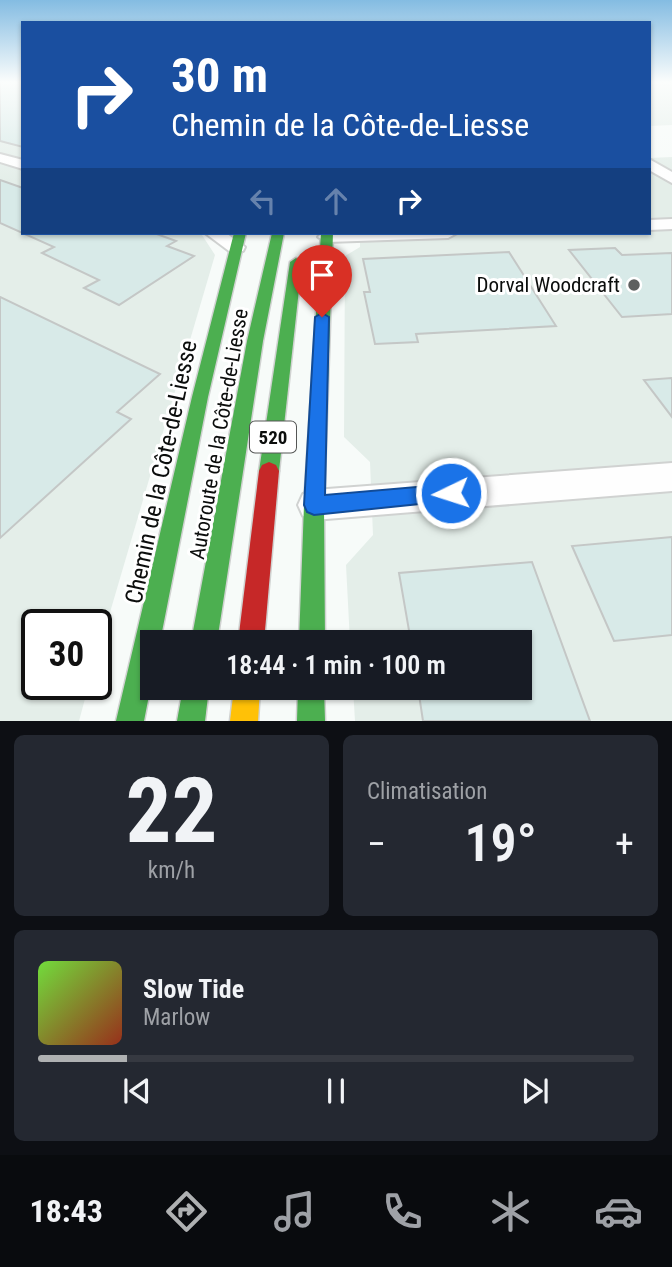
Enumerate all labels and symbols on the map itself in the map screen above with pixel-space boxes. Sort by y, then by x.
pin [292,245,352,317]
place label: Dorval Woodcraft [477,273,620,297]
marker: Dorval Woodcraft [626,277,642,293]
street label: Autoroute de la Côte-de-Liesse [185,307,253,561]
street label: Chemin de la Côte-de-Liesse [119,338,203,606]
road number: 520 [250,422,296,452]
position arrow [414,456,488,530]
speed limit sign: 30 [21,609,112,700]

